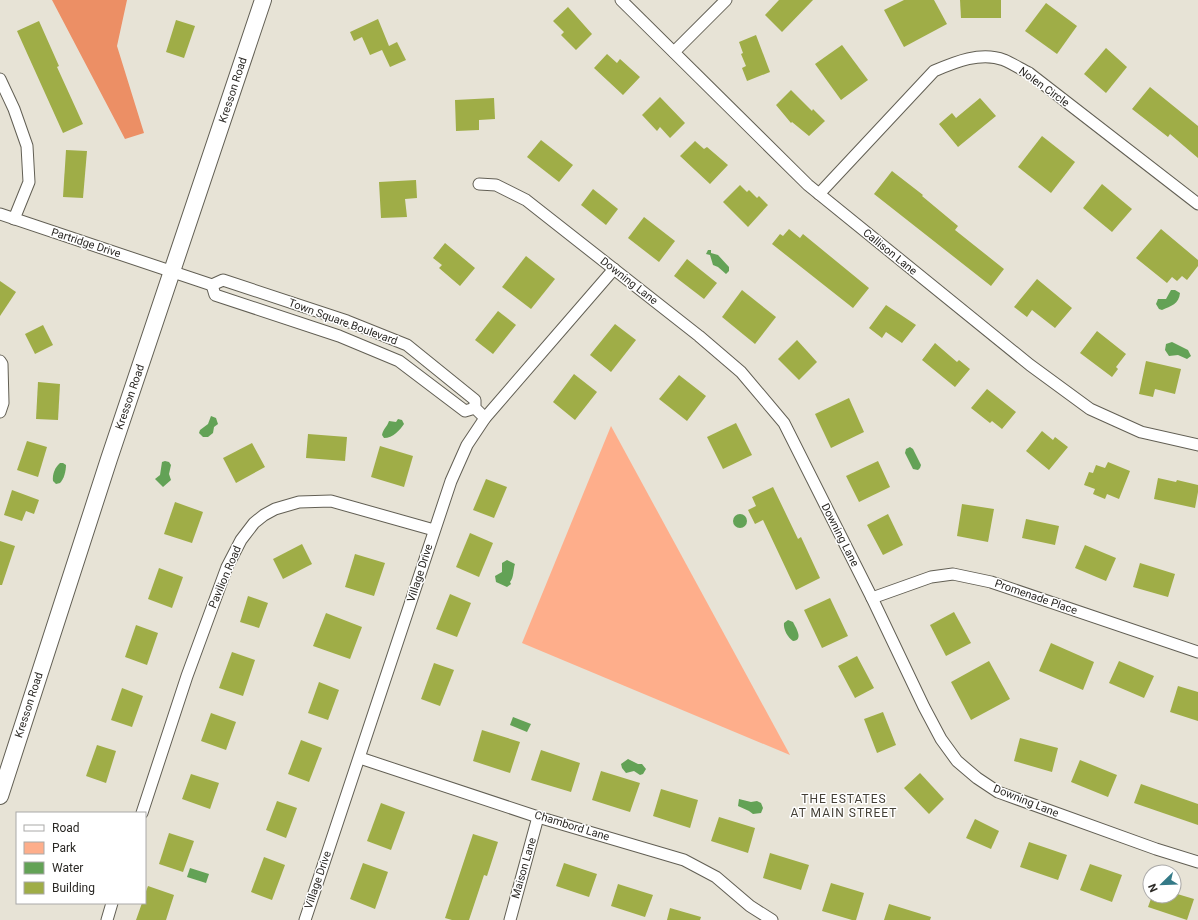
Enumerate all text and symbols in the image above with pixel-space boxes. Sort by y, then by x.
street label: Kresson Road [216,56,250,124]
street label: Nolen Circle [1016,64,1072,110]
street label: Partridge Drive [50,226,123,260]
street label: Callison Lane [860,226,920,278]
street label: Downing Lane [598,255,660,308]
street label: Town Square Boulevard [287,296,399,348]
street label: Kresson Road [113,363,147,431]
street label: Downing Lane [818,501,862,569]
street label: Village Drive [404,542,436,604]
street label: Pavilion Road [206,544,244,610]
street label: Promenade Place [993,577,1079,617]
street label: Kresson Road [12,671,46,739]
street label: Downing Lane [991,782,1061,820]
district label: THE ESTATES AT MAIN STREET [791,792,897,820]
street label: Chambord Lane [533,808,611,844]
legend [16,812,146,904]
text: Road [52,821,80,835]
street label: Maison Lane [509,836,539,900]
text: Park [52,841,77,855]
street label: Village Drive [302,849,334,911]
text: Water [52,861,83,875]
north arrow [1142,864,1182,904]
text: Building [52,881,95,895]
text: N [1146,881,1161,894]

